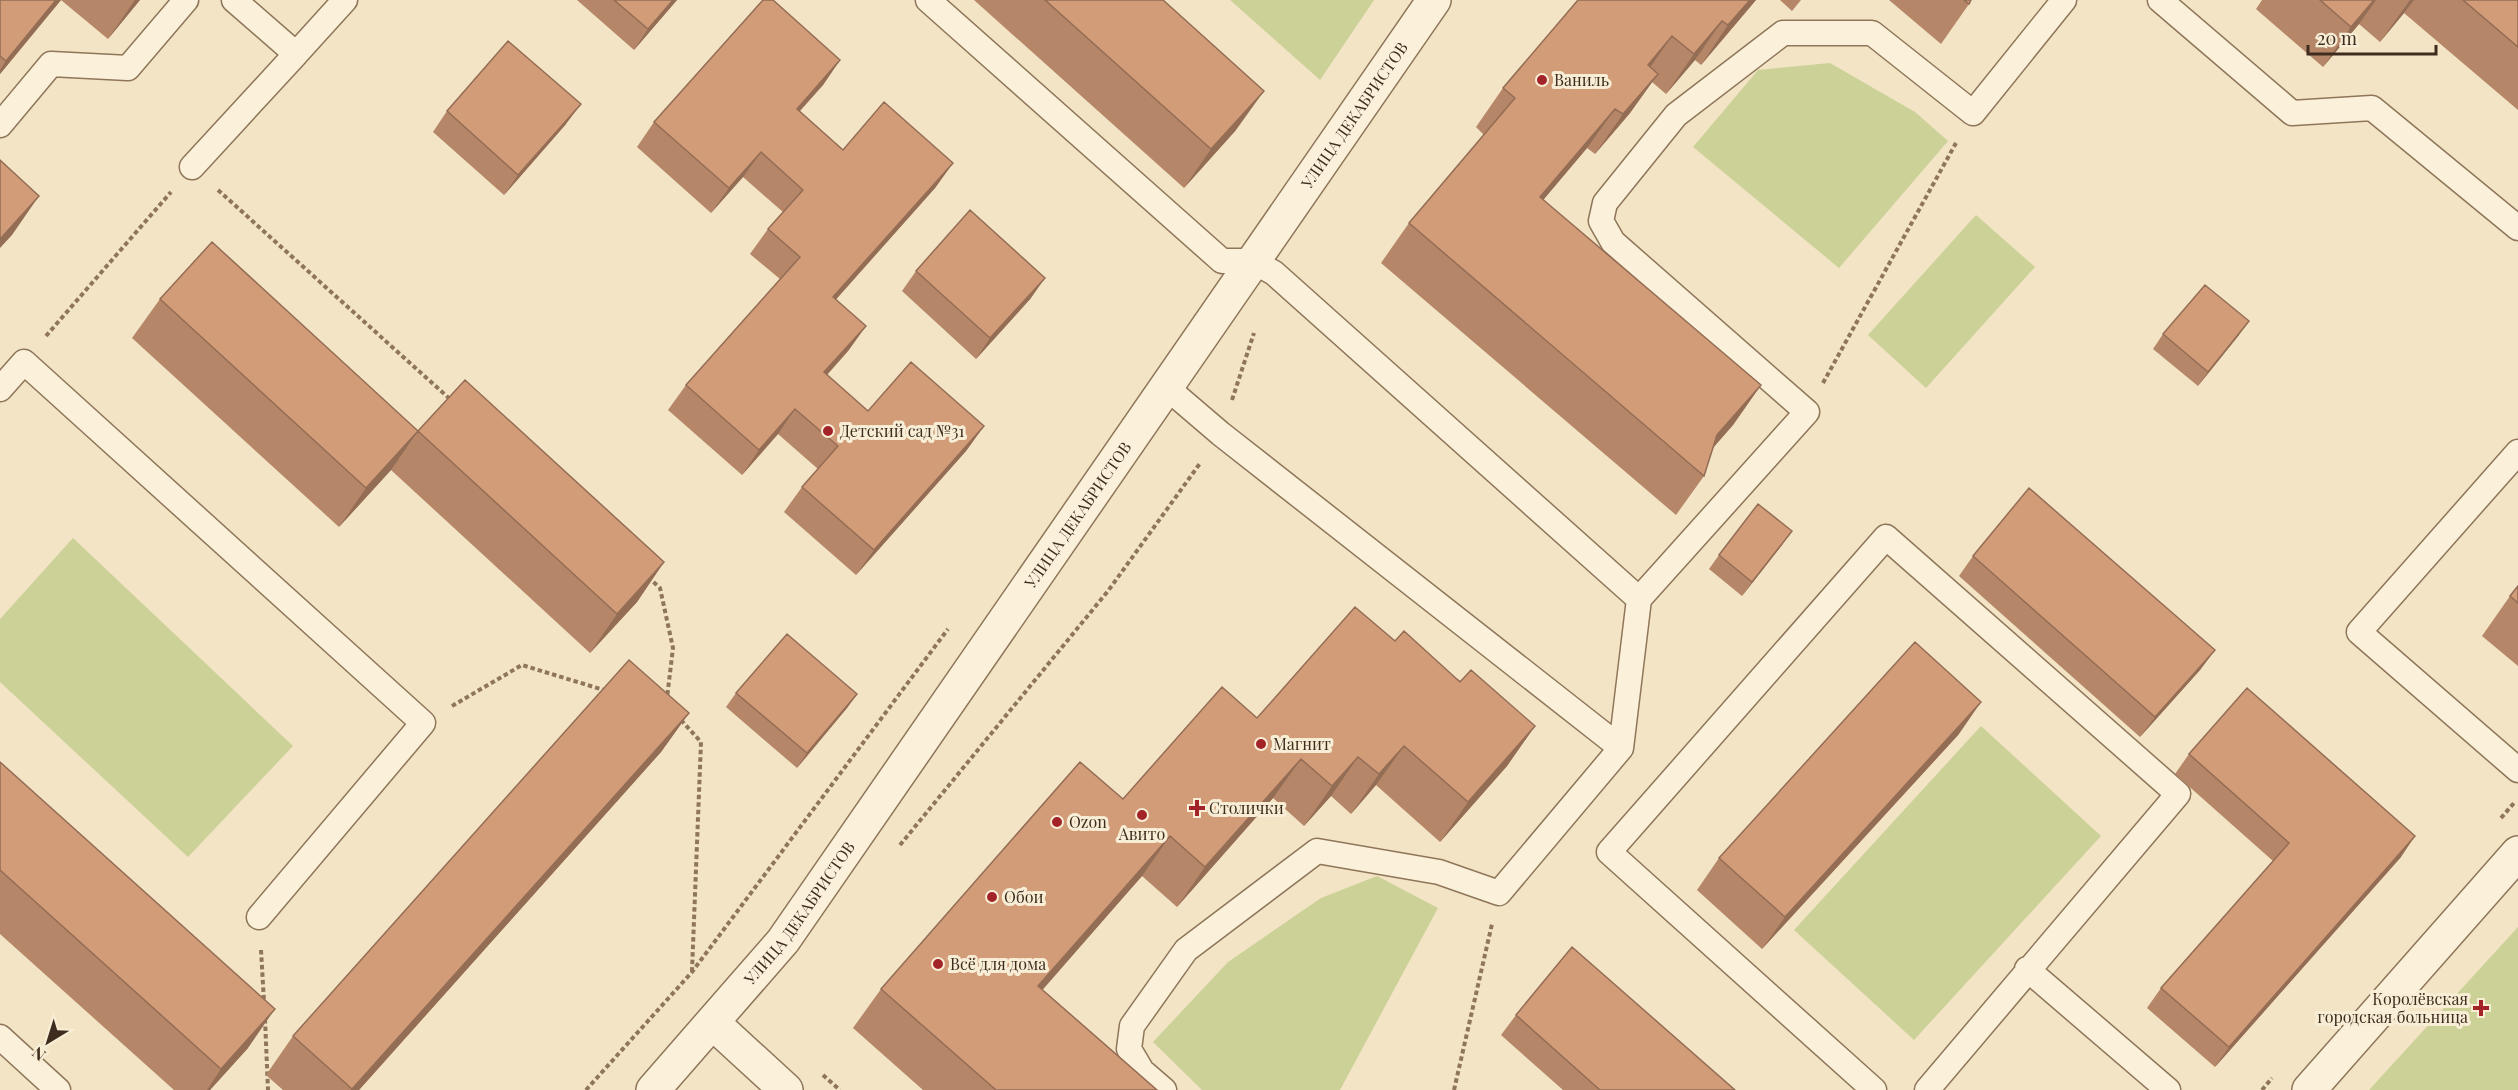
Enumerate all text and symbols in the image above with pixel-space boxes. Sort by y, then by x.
scale bar [2308,18,2436,56]
text: 20 m [2317,26,2357,50]
street label: УЛИЦА ДЕКАБРИСТОВ [1295,37,1412,193]
place label: Ваниль [1554,69,1609,90]
marker: Ваниль [1535,73,1549,87]
place label: Детский сад №31 [840,420,964,441]
marker: Детский сад №31 [821,424,835,438]
street label: УЛИЦА ДЕКАБРИСТОВ [1019,437,1136,593]
place label: Магнит [1273,733,1331,754]
marker: Магнит [1254,737,1268,751]
place label: Столички [1209,797,1284,818]
marker: Столички [1190,801,1204,815]
marker: Авито [1135,808,1149,822]
place label: Ozon [1069,811,1107,832]
marker: Ozon [1050,815,1064,829]
place label: Авито [1118,823,1165,844]
street label: УЛИЦА ДЕКАБРИСТОВ [738,837,859,989]
place label: Обои [1004,886,1044,907]
marker: Обои [985,890,999,904]
place label: Всё для дома [950,953,1046,974]
marker: Всё для дома [931,957,945,971]
place label: Королёвская городская больница [2317,988,2468,1027]
marker: Королёвская городская больница [2472,999,2490,1017]
north arrow [18,1012,78,1072]
text: N [27,1042,49,1066]

